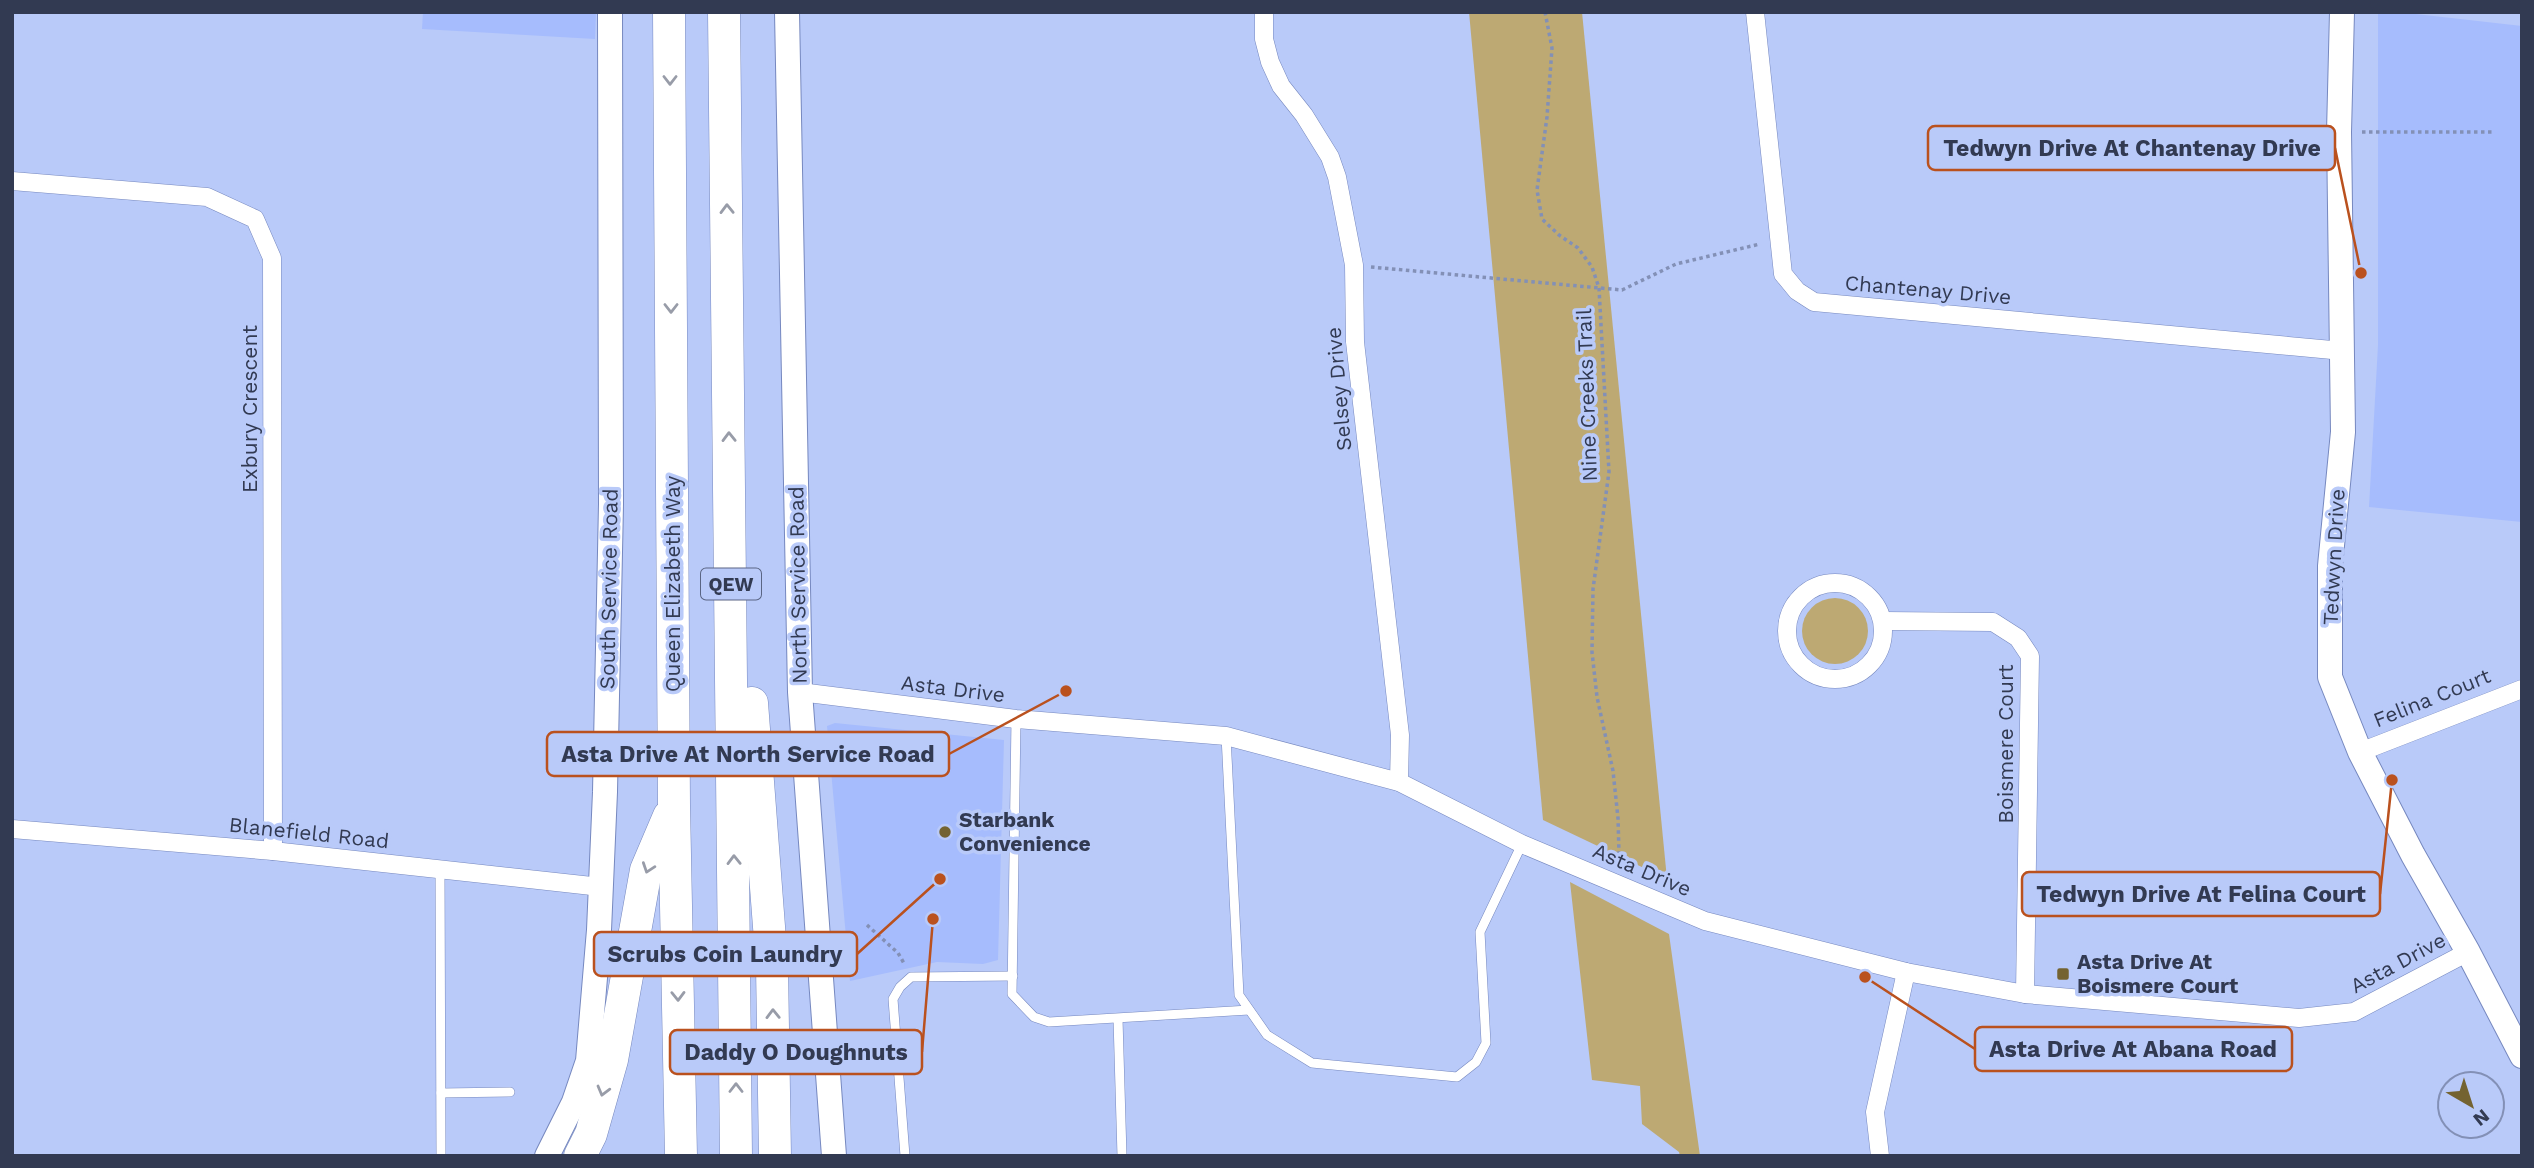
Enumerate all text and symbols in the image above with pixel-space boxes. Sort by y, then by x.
one-way arrow [662,76,678,86]
callout: Tedwyn Drive At Chantenay Drive [1928,126,2335,170]
text: Tedwyn Drive At Chantenay Drive [1943,135,2321,162]
one-way arrow [719,203,734,214]
street label: Chantenay Drive [1844,270,2012,309]
one-way arrow [663,303,679,314]
street label: Nine Creeks Trail [1571,308,1602,482]
street label: Exbury Crescent [237,325,262,493]
street label: Selsey Drive [1321,326,1356,452]
one-way arrow [721,431,737,441]
street label: Queen Elizabeth Way [660,476,685,692]
street label: North Service Road [783,486,812,684]
street label: South Service Road [594,488,623,690]
street label: Tedwyn Drive [2317,488,2350,626]
road number: QEW [701,568,761,600]
street label: Felina Court [2370,663,2494,732]
street label: Boismere Court [1993,664,2018,824]
street label: Asta Drive [900,670,1006,707]
callout: Asta Drive At North Service Road [547,732,949,776]
text: Asta Drive At North Service Road [561,741,935,768]
place label: Starbank Convenience [959,807,1091,856]
street label: Blanefield Road [228,812,390,853]
marker: Starbank Convenience [937,824,953,840]
street label: Asta Drive [1589,838,1695,901]
one-way arrow [726,854,742,865]
one-way arrow [642,861,656,873]
callout: Tedwyn Drive At Felina Court [2022,872,2380,916]
text: Tedwyn Drive At Felina Court [2036,881,2366,908]
street label: Asta Drive [2346,927,2450,998]
callout: Scrubs Coin Laundry [594,932,857,976]
text: Scrubs Coin Laundry [607,941,843,968]
place label: Asta Drive At Boismere Court [2077,949,2238,998]
marker: Asta Drive At Boismere Court [2055,966,2071,982]
one-way arrow [670,991,686,1001]
one-way arrow [765,1008,781,1019]
callout: Asta Drive At Abana Road [1975,1027,2292,1071]
callout: Daddy O Doughnuts [670,1030,922,1074]
text: Asta Drive At Abana Road [1989,1036,2277,1063]
text: Daddy O Doughnuts [684,1039,908,1066]
north arrow [2436,1070,2506,1140]
one-way arrow [728,1082,744,1092]
one-way arrow [597,1084,611,1096]
text: N [2469,1104,2494,1131]

